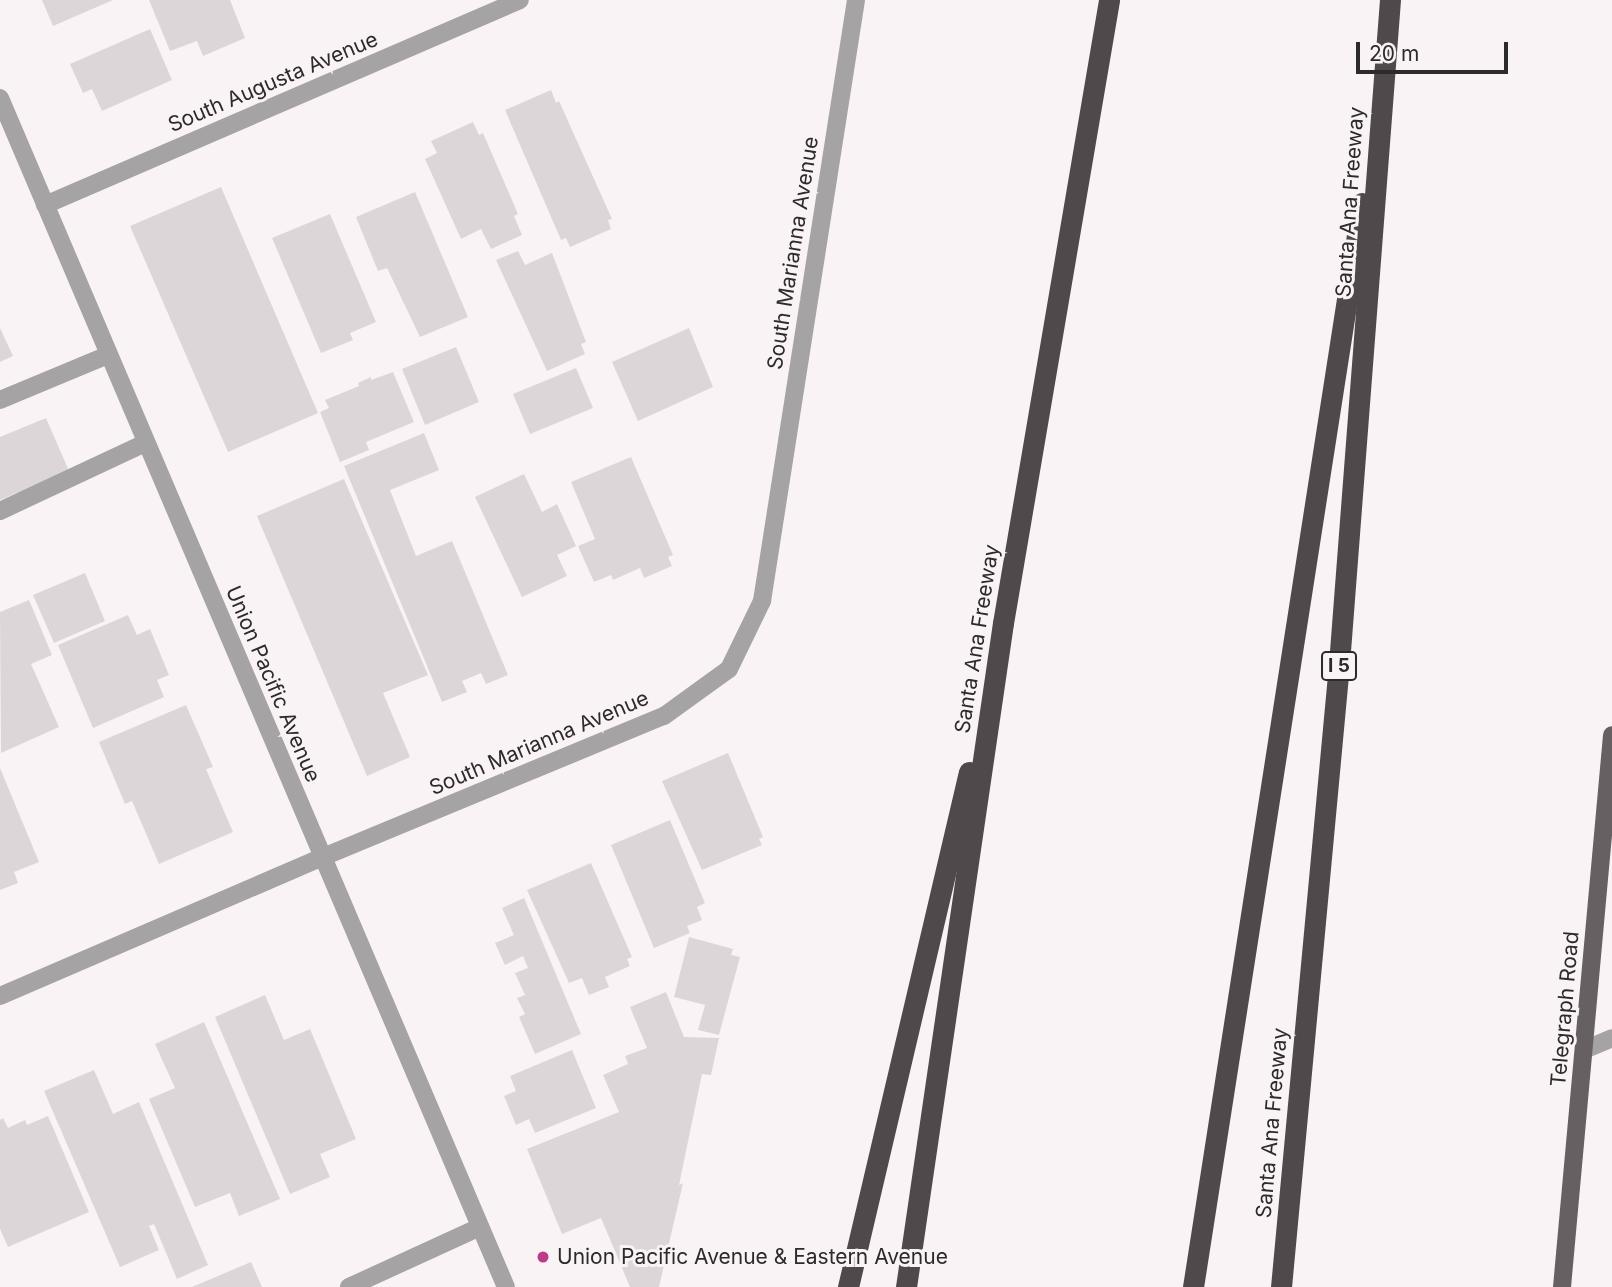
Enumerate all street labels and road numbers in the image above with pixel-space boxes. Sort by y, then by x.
street label: South Augusta Avenue [164,26,382,138]
street label: Santa Ana Freeway [1331,106,1369,298]
street label: South Marianna Avenue [762,135,824,371]
street label: Santa Ana Freeway [950,543,1004,735]
street label: Union Pacific Avenue [220,582,326,786]
road number: I 5 [1320,650,1358,681]
street label: South Marianna Avenue [426,685,652,801]
street label: Telegraph Road [1546,930,1584,1088]
street label: Santa Ana Freeway [1251,1027,1293,1219]

